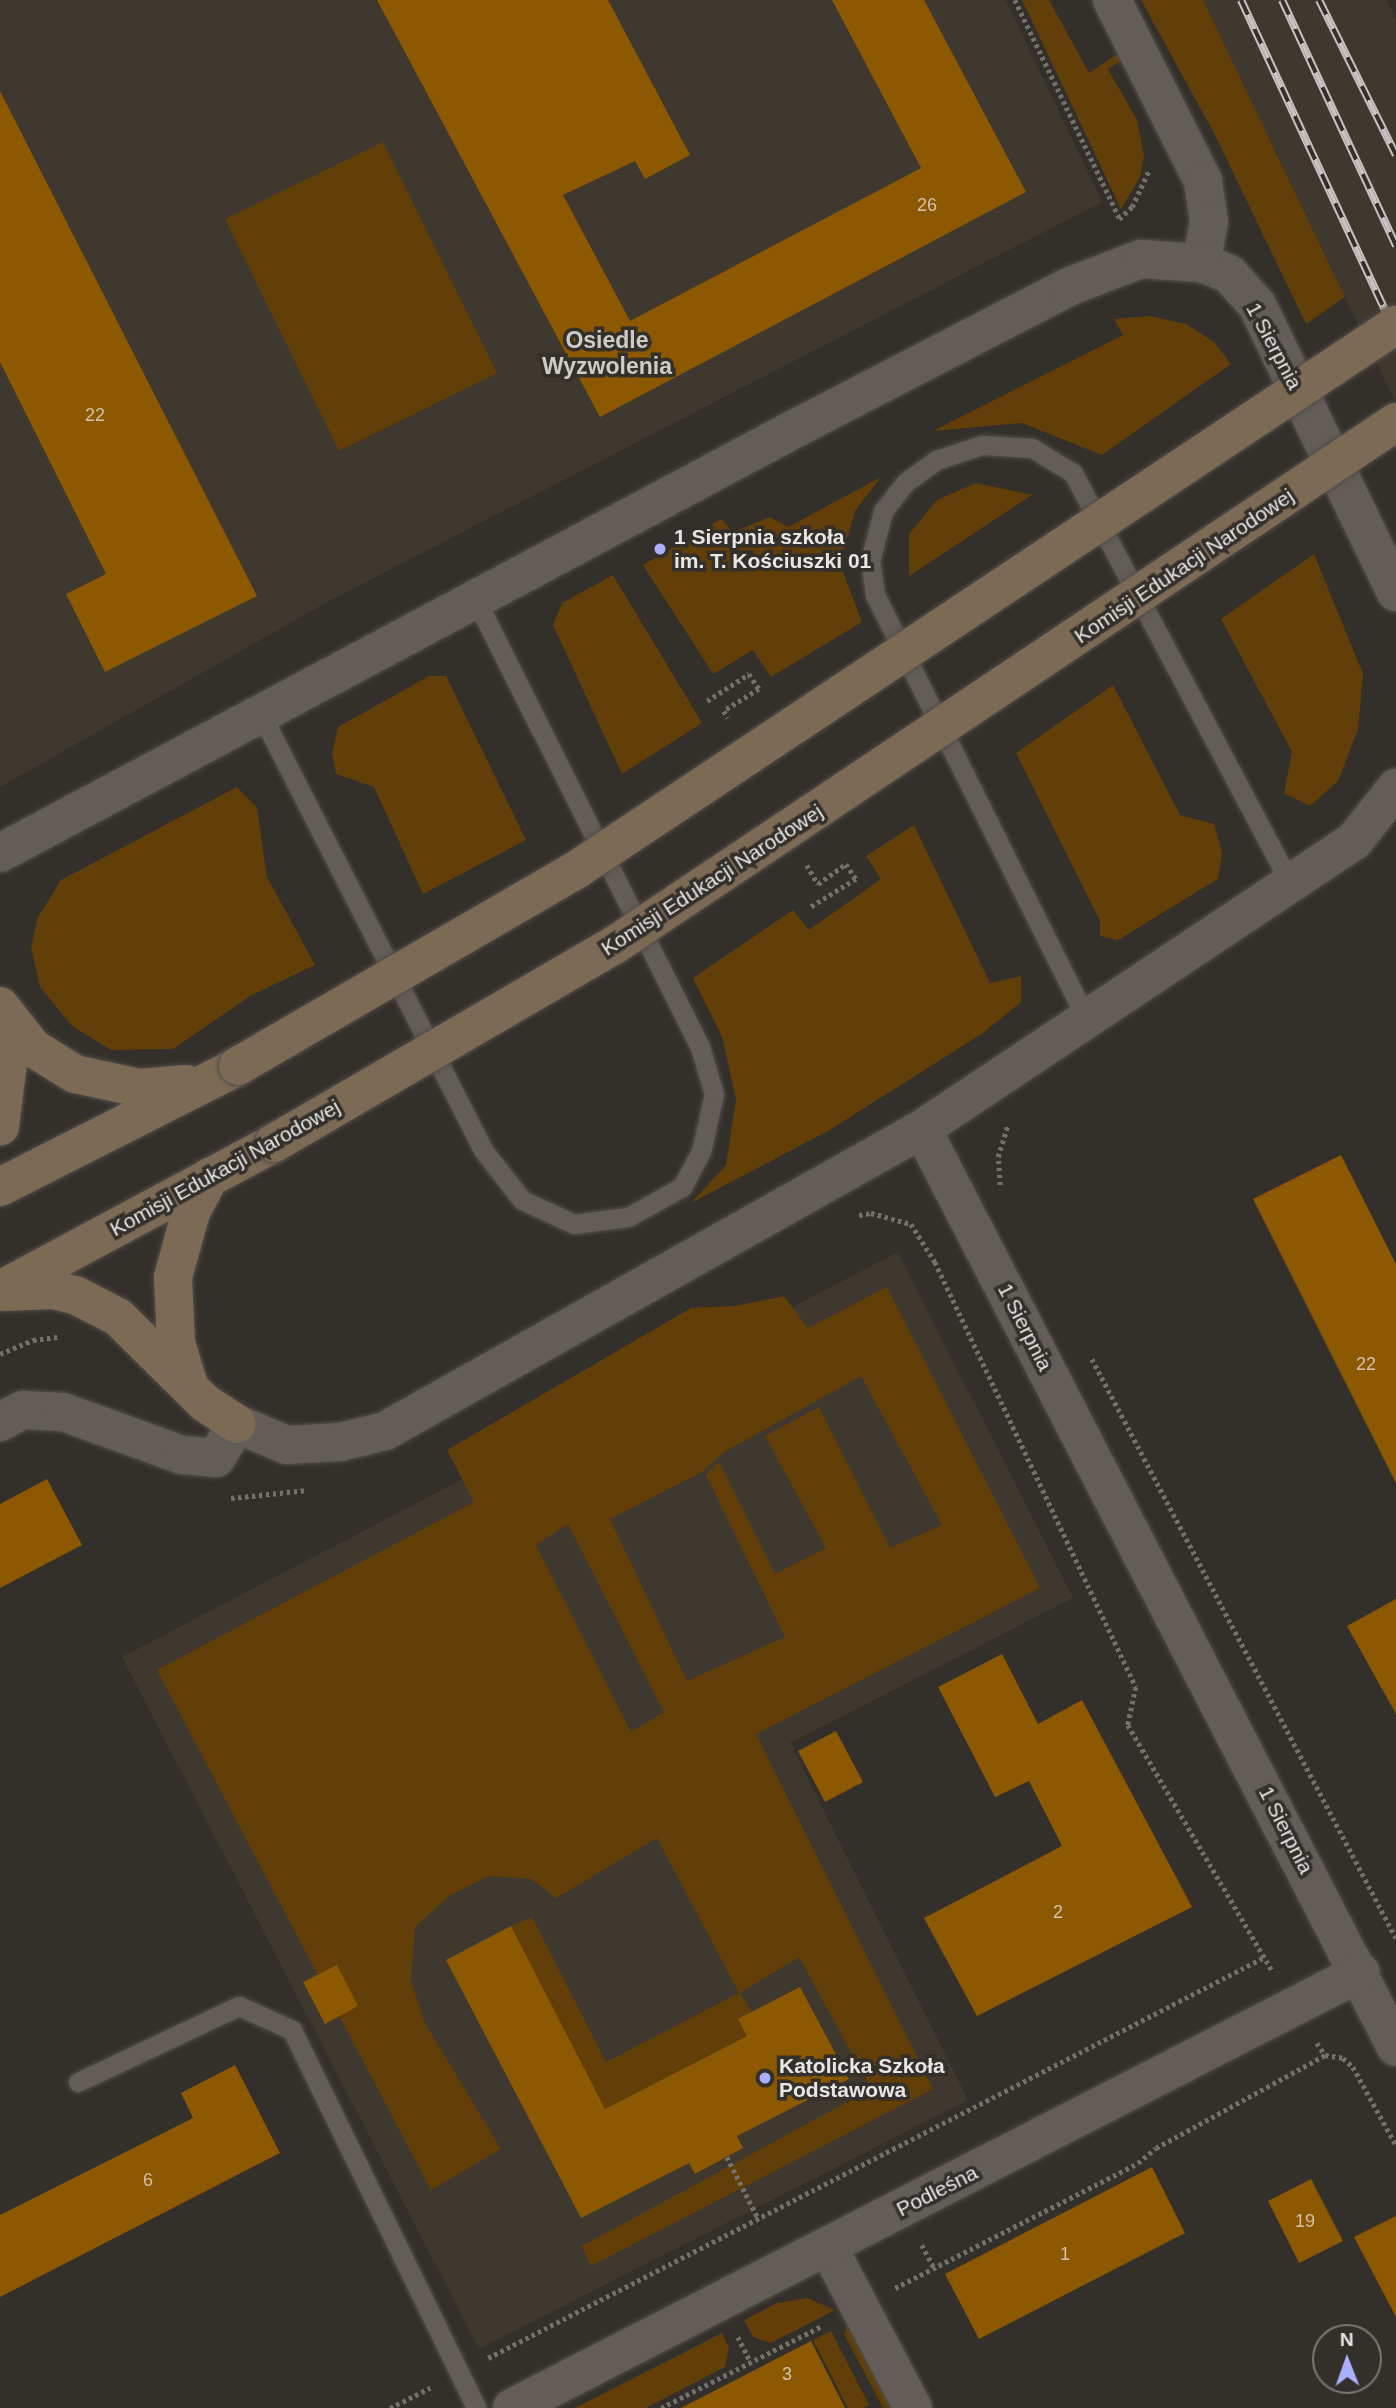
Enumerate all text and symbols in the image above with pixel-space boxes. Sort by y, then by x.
house number: 26 [917,194,937,216]
street label: 1 Sierpnia [1241,298,1307,394]
district label: Osiedle Wyzwolenia [542,326,672,380]
house number: 22 [85,404,105,426]
street label: Komisji Edukacji Narodowej [1070,483,1298,649]
place label: 1 Sierpnia szkoła im. T. Kościuszki 01 [674,524,871,574]
marker: 1 Sierpnia szkoła im. T. Kościuszki 01 [652,541,668,557]
street label: Komisji Edukacji Narodowej [596,799,828,961]
street label: Komisji Edukacji Narodowej [106,1094,344,1242]
street label: 1 Sierpnia [992,1279,1058,1375]
house number: 22 [1356,1353,1376,1375]
street label: 1 Sierpnia [1253,1782,1319,1878]
house number: 2 [1053,1901,1063,1923]
place label: Katolicka Szkoła Podstawowa [779,2053,945,2103]
marker: Katolicka Szkoła Podstawowa [757,2070,773,2086]
street label: Podleśna [892,2160,982,2222]
house number: 6 [143,2169,153,2191]
house number: 19 [1295,2210,1315,2232]
house number: 1 [1060,2243,1070,2265]
north arrow [1312,2324,1382,2394]
text: N [1340,2329,1354,2350]
house number: 3 [782,2363,792,2385]

